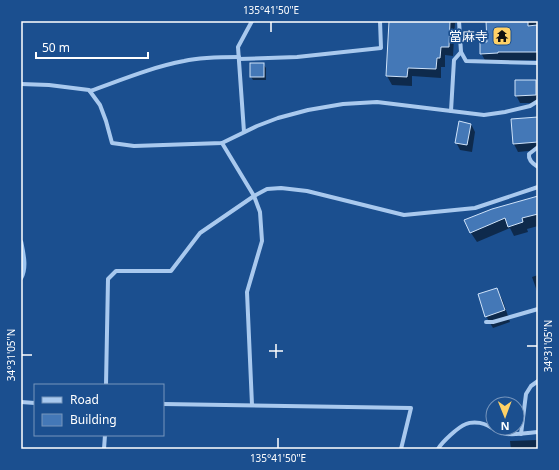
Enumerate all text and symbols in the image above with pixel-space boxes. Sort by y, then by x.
text: 135°41'50"E [243,3,299,17]
temple icon: 當麻寺 [491,25,513,47]
place label: 當麻寺 [449,27,488,45]
scale bar [36,34,148,60]
text: 50 m [42,39,70,56]
text: 34°31'05"N [541,320,555,372]
text: 34°31'05"N [4,329,18,381]
legend [34,384,164,436]
text: Road [70,391,99,408]
north arrow [485,396,525,436]
text: Building [70,411,117,428]
text: N [501,419,510,434]
text: 135°41'50"E [250,451,306,465]

